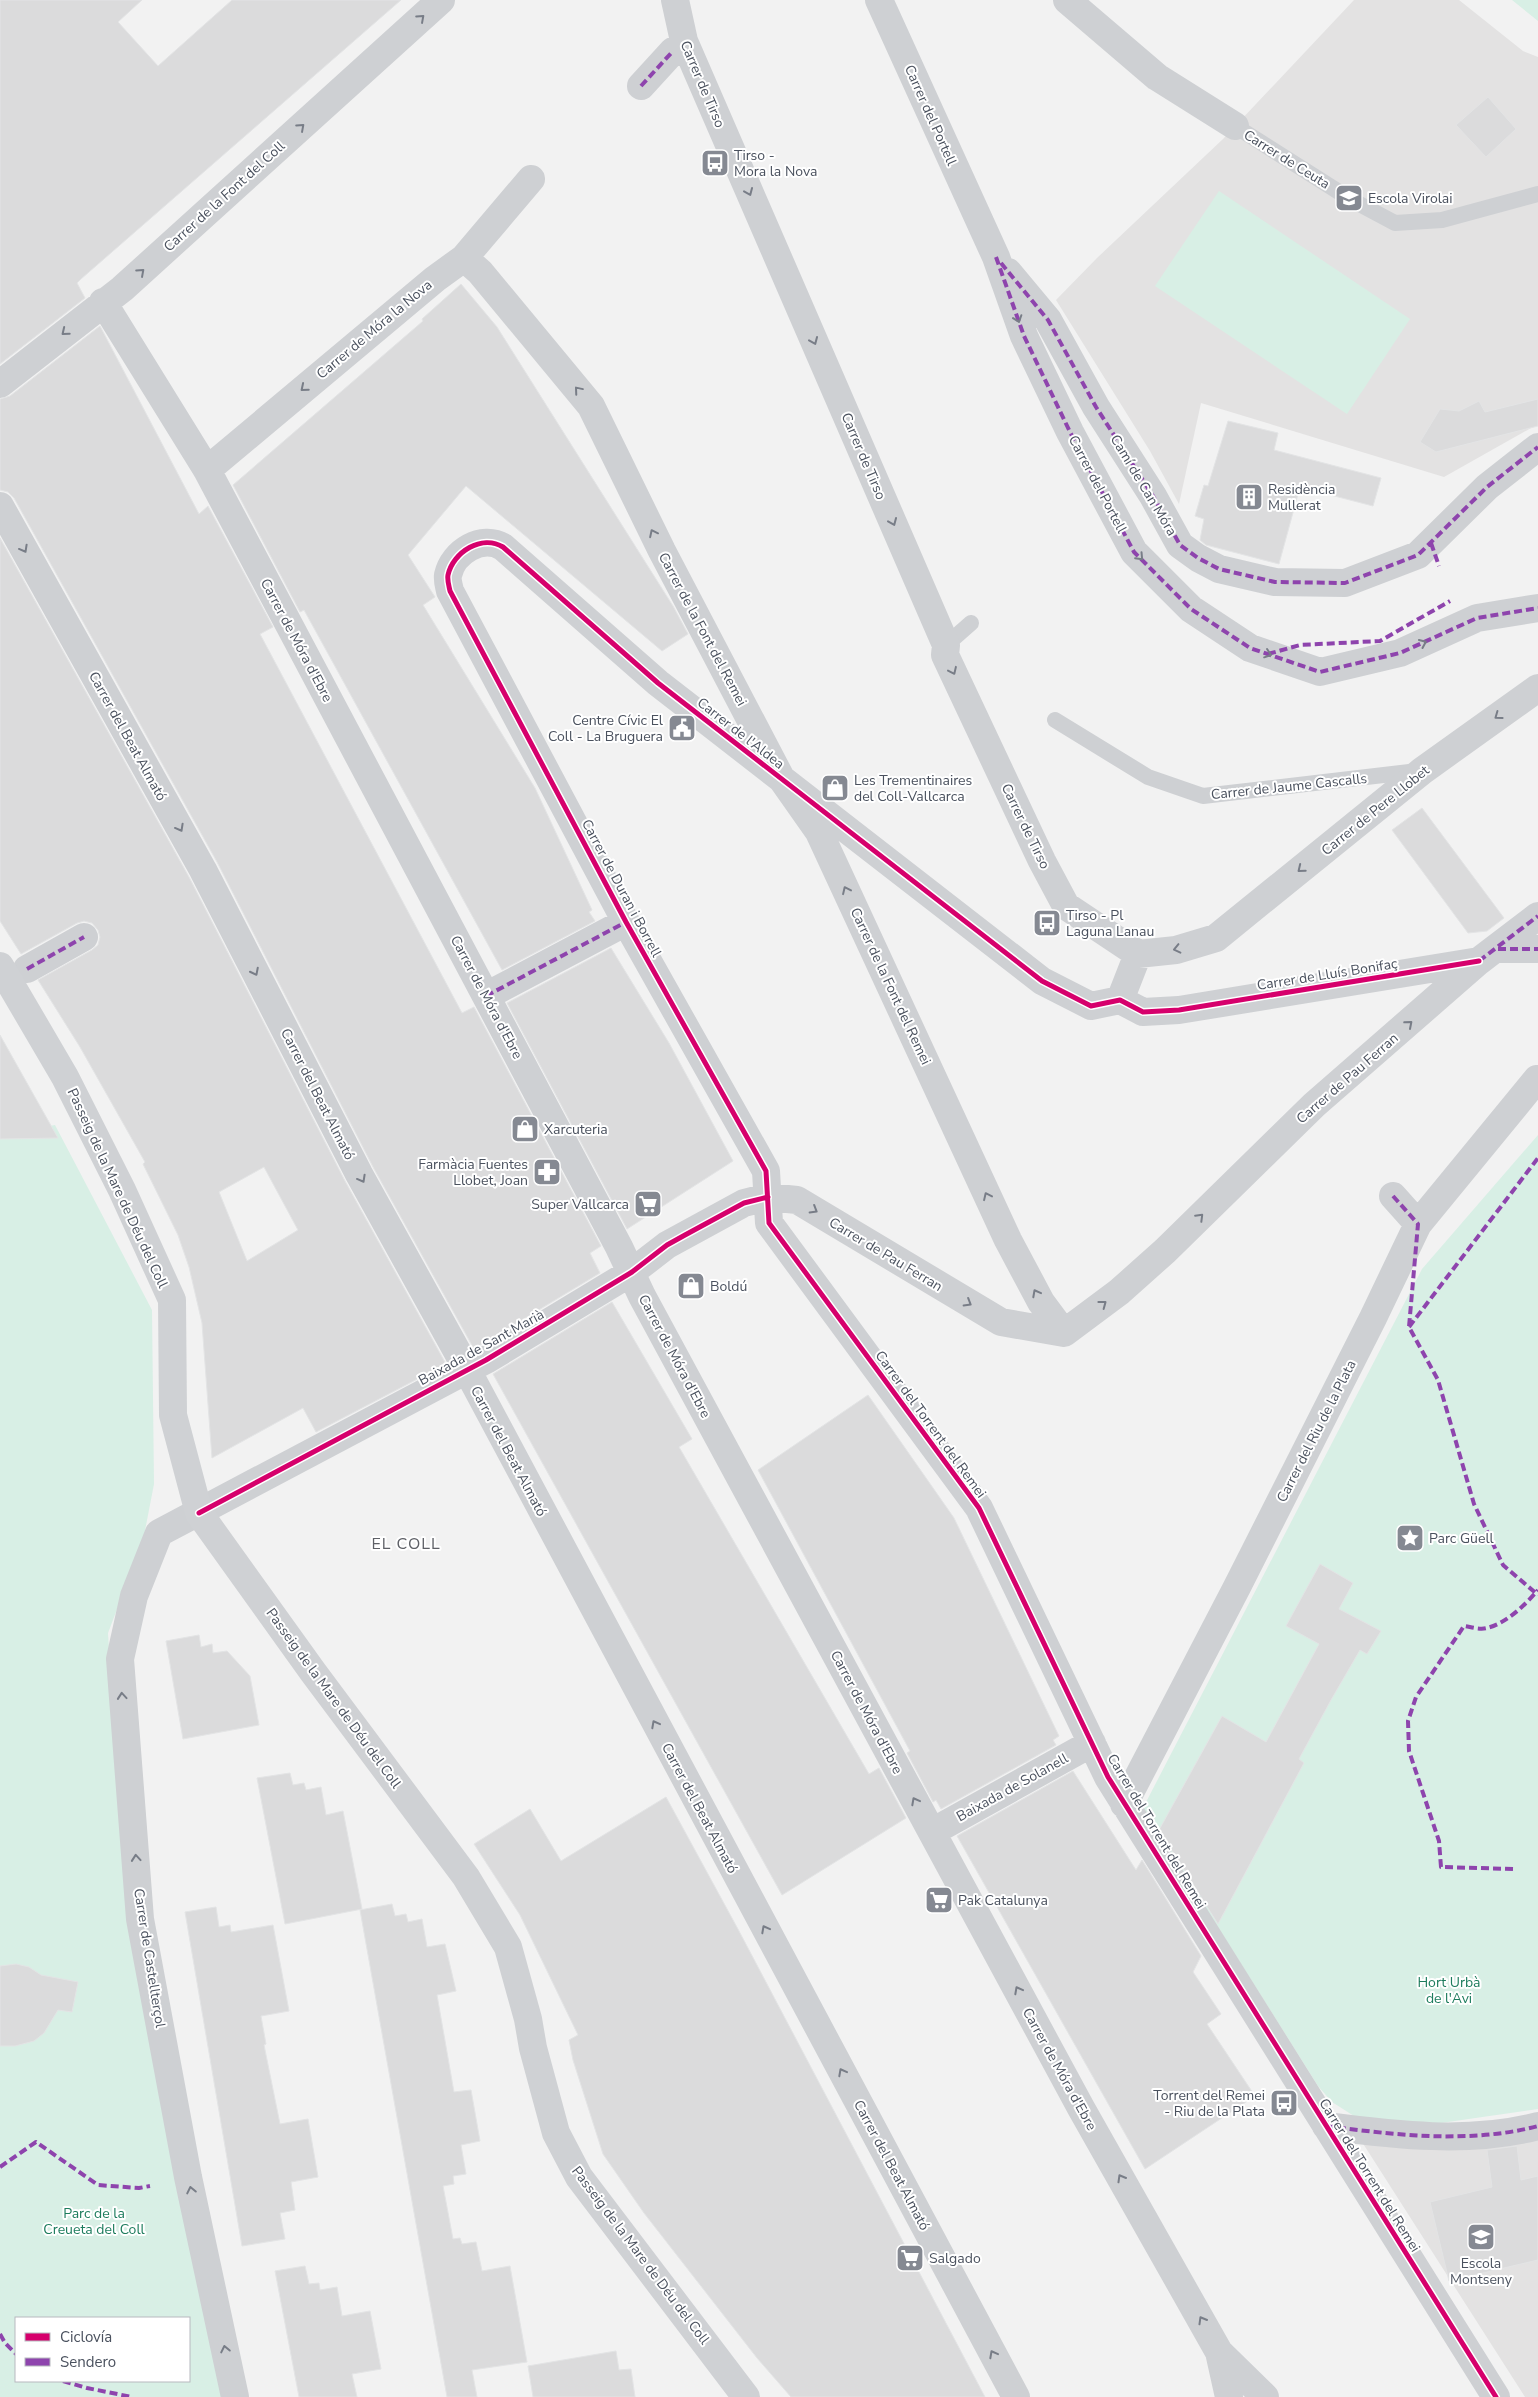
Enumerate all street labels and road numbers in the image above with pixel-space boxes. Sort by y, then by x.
street label: Carrer de Tirso [676,38,730,131]
street label: Carrer del Portell [900,62,962,169]
street label: Carrer de Ceuta [1240,125,1333,194]
street label: Carrer de la Font del Coll [160,136,290,256]
street label: Carrer de Móra la Nova [313,275,436,383]
street label: Carrer de Tirso [837,410,891,503]
street label: Camí de Can Móra [1106,431,1181,539]
street label: Carrer del Portell [1064,432,1132,537]
street label: Carrer de la Font del Remei [654,549,751,709]
street label: Carrer de Móra d'Ebre [256,575,337,705]
street label: Carrer del Beat Almató [84,668,171,805]
street label: Carrer de l'Aldea [693,693,788,773]
street label: Carrer de Pere Llobet [1317,761,1433,860]
street label: Carrer de Jaume Cascalls [1210,769,1368,804]
street label: Carrer de Tirso [997,780,1055,872]
street label: Carrer de Duran i Borrell [577,816,666,961]
street label: Carrer de la Font del Remei [846,905,935,1068]
street label: Carrer de Móra d'Ebre [446,932,527,1062]
street label: Carrer de Lluís Bonifaç [1255,954,1399,995]
street label: Carrer del Beat Almató [276,1025,359,1163]
street label: Carrer de Pau Ferran [1292,1029,1402,1128]
street label: Passeig de la Mare de Déu del Coll [63,1085,173,1292]
street label: Carrer de Pau Ferran [825,1213,946,1296]
street label: Carrer de Móra d'Ebre [634,1291,715,1421]
street label: Baixada de Sant Marià [415,1305,547,1390]
street label: Carrer del Torrent del Remei [871,1347,990,1502]
street label: Carrer del Riu de la Plata [1272,1357,1361,1506]
street label: Carrer del Beat Almató [466,1383,551,1520]
street label: Passeig de la Mare de Déu del Coll [262,1604,406,1793]
street label: Carrer de Móra d'Ebre [826,1647,907,1777]
street label: Carrer del Beat Almató [657,1740,742,1877]
street label: Baixada de Solanell [953,1748,1072,1826]
street label: Carrer del Torrent del Remei [1103,1750,1210,1912]
street label: Carrer de Castellterçol [129,1887,170,2030]
street label: Carrer de Móra d'Ebre [1018,2005,1101,2134]
street label: Carrer del Torrent del Remei [1314,2095,1425,2256]
street label: Carrer del Beat Almató [849,2097,934,2234]
street label: Passeig de la Mare de Déu del Coll [567,2162,714,2349]

